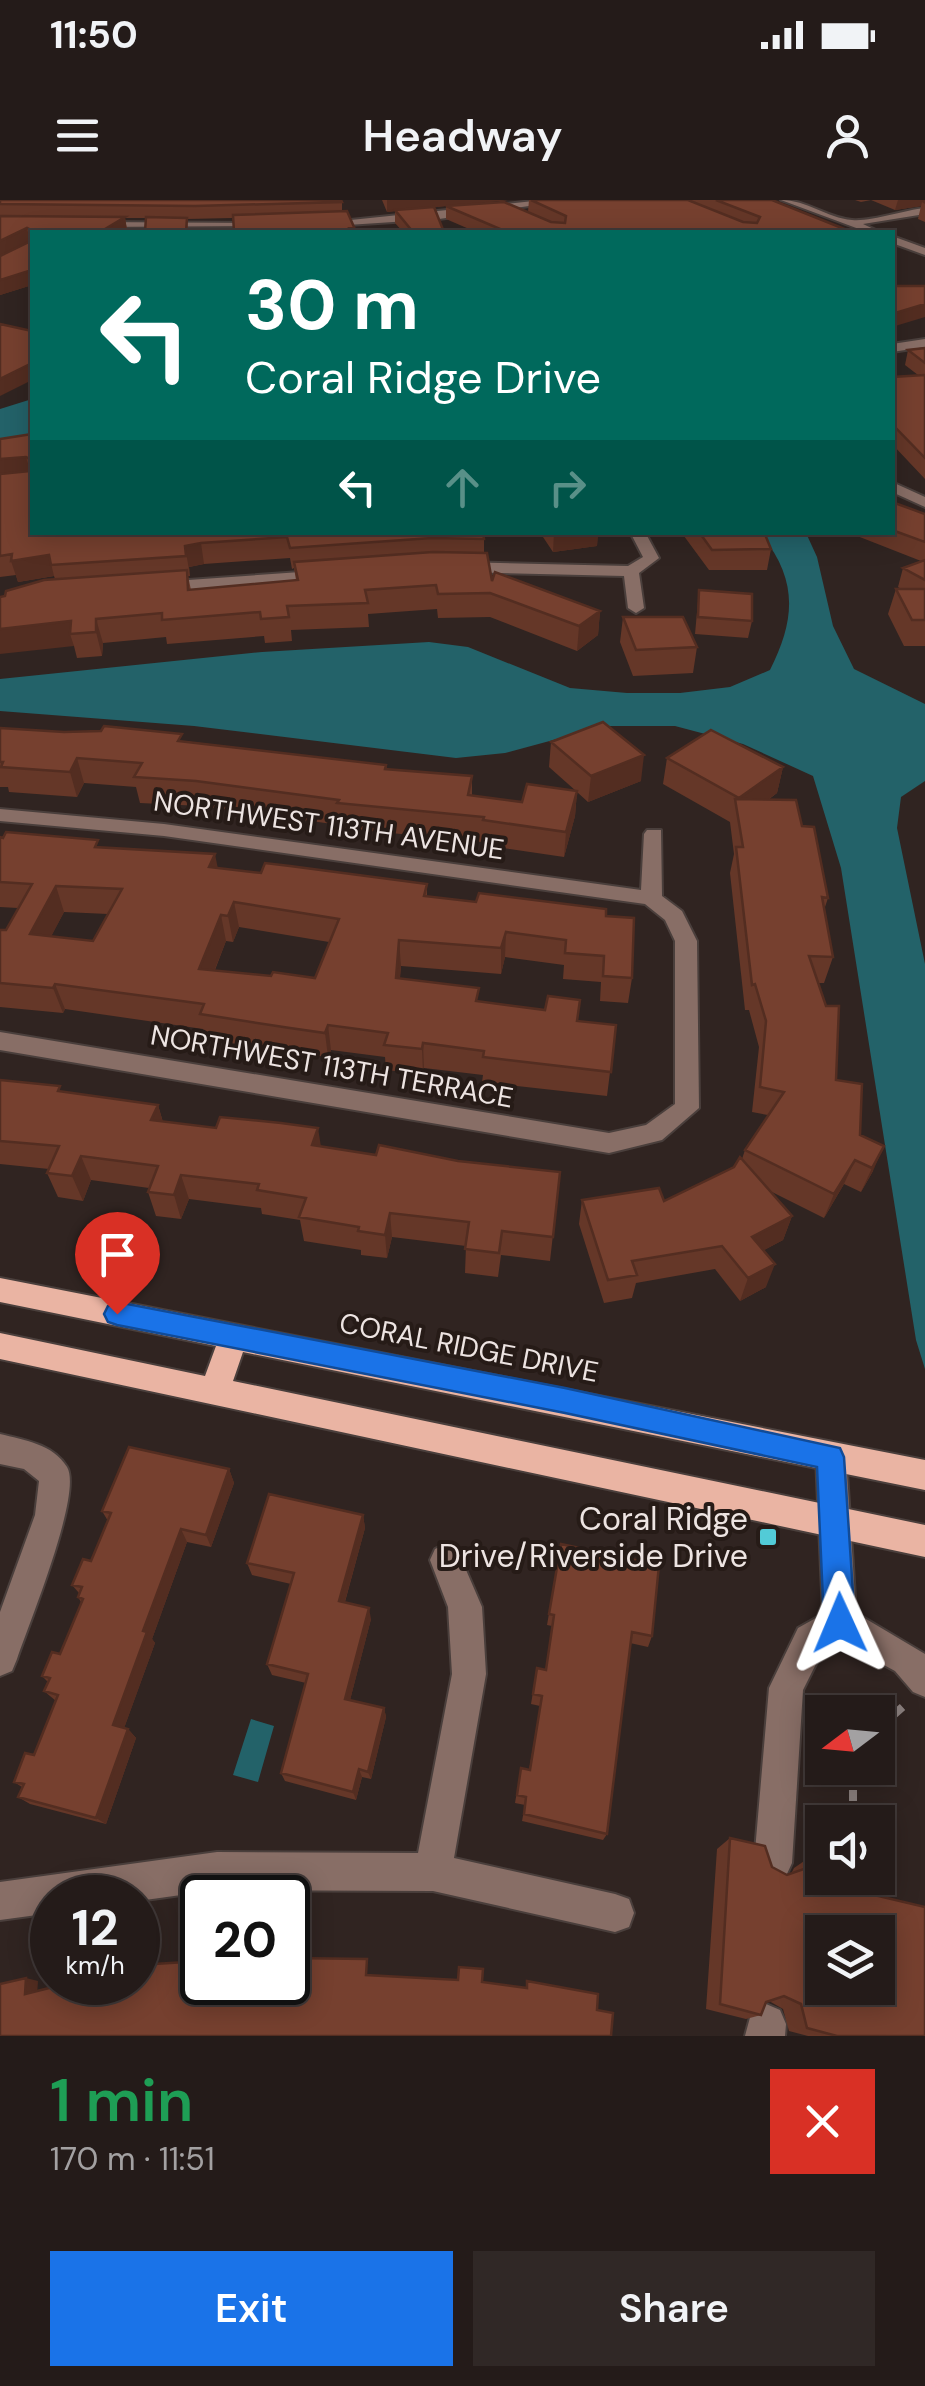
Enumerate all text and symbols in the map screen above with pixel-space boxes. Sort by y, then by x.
text: 11:50 [50,10,138,60]
text: Headway [363,106,562,165]
icon: menu [50,108,105,163]
icon: person [820,108,875,163]
text: 30 m [245,260,419,351]
icon: left [80,270,210,400]
text: Coral Ridge Drive [245,348,601,407]
icon: left [330,460,385,515]
icon: ahead [435,460,490,515]
icon: right [540,460,595,515]
street label: NORTHWEST 113TH AVENUE [151,783,507,868]
street label: NORTHWEST 113TH TERRACE [148,1016,516,1117]
pin [75,1212,160,1315]
icon: arrive [90,1227,145,1282]
street label: CORAL RIDGE DRIVE [336,1304,602,1391]
place label: Coral Ridge Drive/Riverside Drive [439,1498,748,1577]
marker: Coral Ridge Drive/Riverside Drive [757,1526,779,1548]
position arrow [788,1571,892,1675]
north arrow [805,1695,895,1785]
map controls [805,1695,895,2005]
button: sound [805,1805,895,1895]
speed limit sign: 20 [180,1875,310,2005]
text: 12 [71,1895,119,1961]
button: layers [805,1915,895,2005]
text: km/h [65,1949,125,1982]
text: 1 min [50,2061,193,2140]
button: close [770,2069,875,2174]
text: 170 m · 11:51 [50,2138,215,2180]
button: Exit [50,2251,453,2366]
button: Share [473,2251,875,2366]

